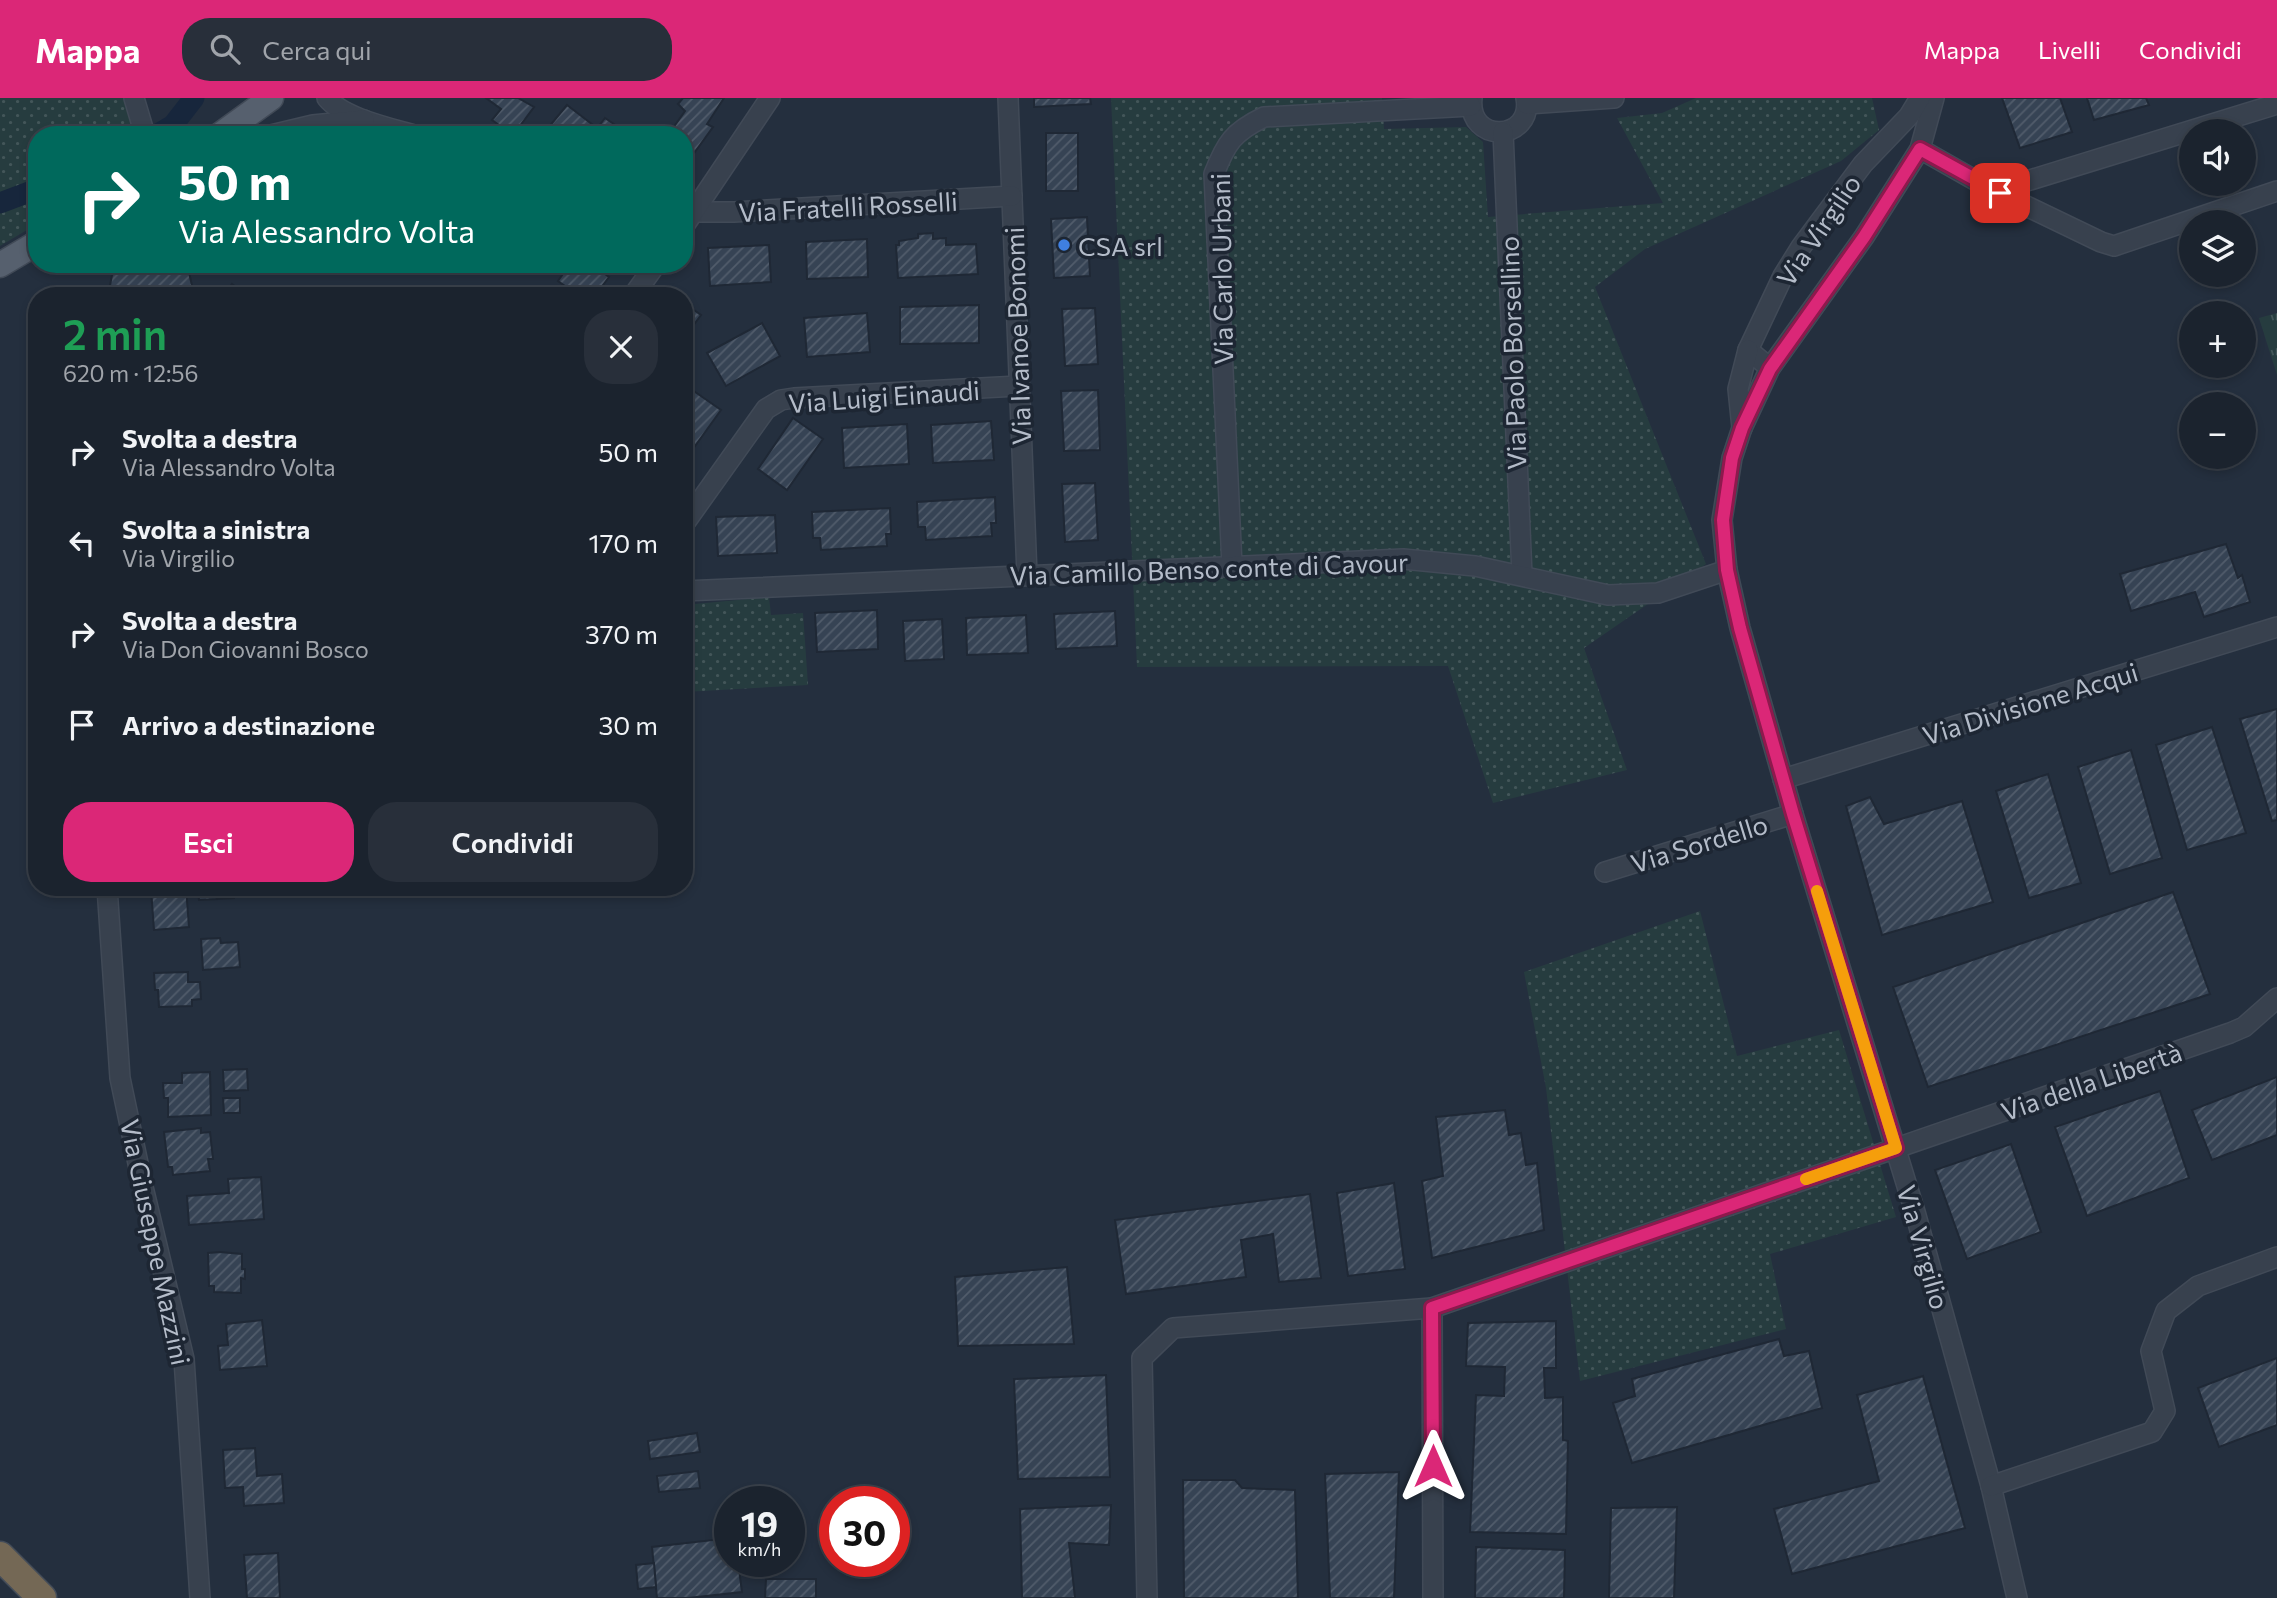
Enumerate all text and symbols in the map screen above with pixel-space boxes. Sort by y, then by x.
search box [182,18,672,81]
text: Mappa [35,29,140,70]
icon: search [206,30,244,68]
text: Cerca qui [262,34,372,65]
text: Mappa [1924,35,2000,64]
text: Livelli [2038,35,2101,64]
text: Condividi [2139,35,2242,64]
map controls [2179,119,2256,469]
button: sound [2179,119,2256,196]
text: 50 m [178,150,291,210]
icon: right [63,154,154,245]
pin [1970,163,2030,223]
street label: Via Virgilio [1769,168,1867,292]
street label: Via Carlo Urbani [1204,173,1238,365]
icon: arrive [1981,174,2019,212]
street label: Via Fratelli Rosselli [738,185,958,227]
text: Via Alessandro Volta [178,210,475,250]
button: layers [2179,210,2256,287]
street label: Via Ivanoe Bonomi [998,226,1036,446]
place label: CSA srl [1078,230,1163,261]
street label: Via Paolo Borsellino [1492,236,1532,470]
marker: CSA srl [1056,237,1072,253]
button: + [2179,301,2256,378]
text: 2 min [63,307,167,359]
button: close [584,310,658,384]
text: 620 m · 12:56 [63,359,199,387]
street label: Via Luigi Einaudi [787,374,981,418]
button: − [2179,392,2256,469]
text: Svolta a destra [122,422,297,453]
icon: right [63,433,101,471]
text: 50 m [598,436,658,467]
text: Via Alessandro Volta [122,453,336,481]
text: Svolta a sinistra [122,513,310,544]
icon: left [63,524,101,562]
text: 170 m [589,527,658,558]
text: Via Virgilio [122,544,235,572]
street label: Via Camillo Benso conte di Cavour [1009,546,1409,590]
text: Svolta a destra [122,604,297,635]
icon: right [63,615,101,653]
text: 370 m [585,618,658,649]
text: Via Don Giovanni Bosco [122,635,369,663]
street label: Via Divisione Acqui [1919,656,2141,750]
icon: arrive [63,706,101,744]
text: Arrivo a destinazione [122,709,375,740]
text: 30 m [599,709,658,740]
button: Esci [63,802,354,882]
button: Condividi [368,802,658,882]
street label: Via Sordello [1627,808,1771,878]
street label: Via della Libertà [1997,1036,2185,1126]
street label: Via Giuseppe Mazzini [115,1116,197,1368]
street label: Via Virgilio [1892,1181,1956,1313]
position arrow [1396,1429,1470,1503]
speed limit sign: 30 [819,1486,910,1577]
text: 19 [741,1501,778,1544]
text: km/h [738,1538,781,1560]

